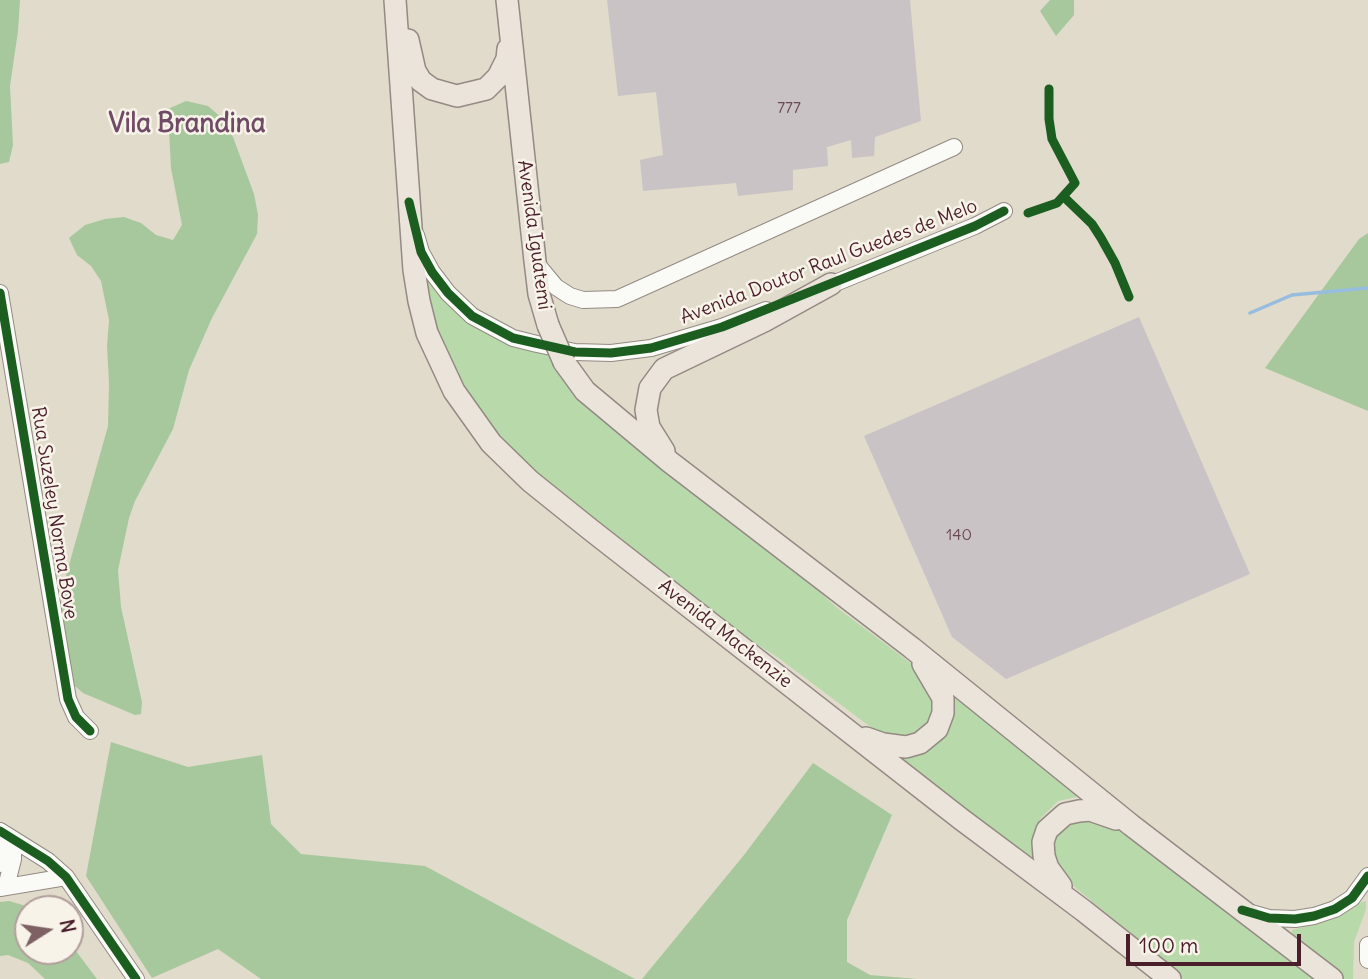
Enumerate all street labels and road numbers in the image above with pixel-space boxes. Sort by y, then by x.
street label: Avenida Iguatemi [512,159,556,311]
street label: Avenida Doutor Raul Guedes de Melo [677,195,981,329]
street label: Rua Suzeley Norma Bove [26,405,82,621]
street label: Avenida Mackenzie [654,575,796,693]

